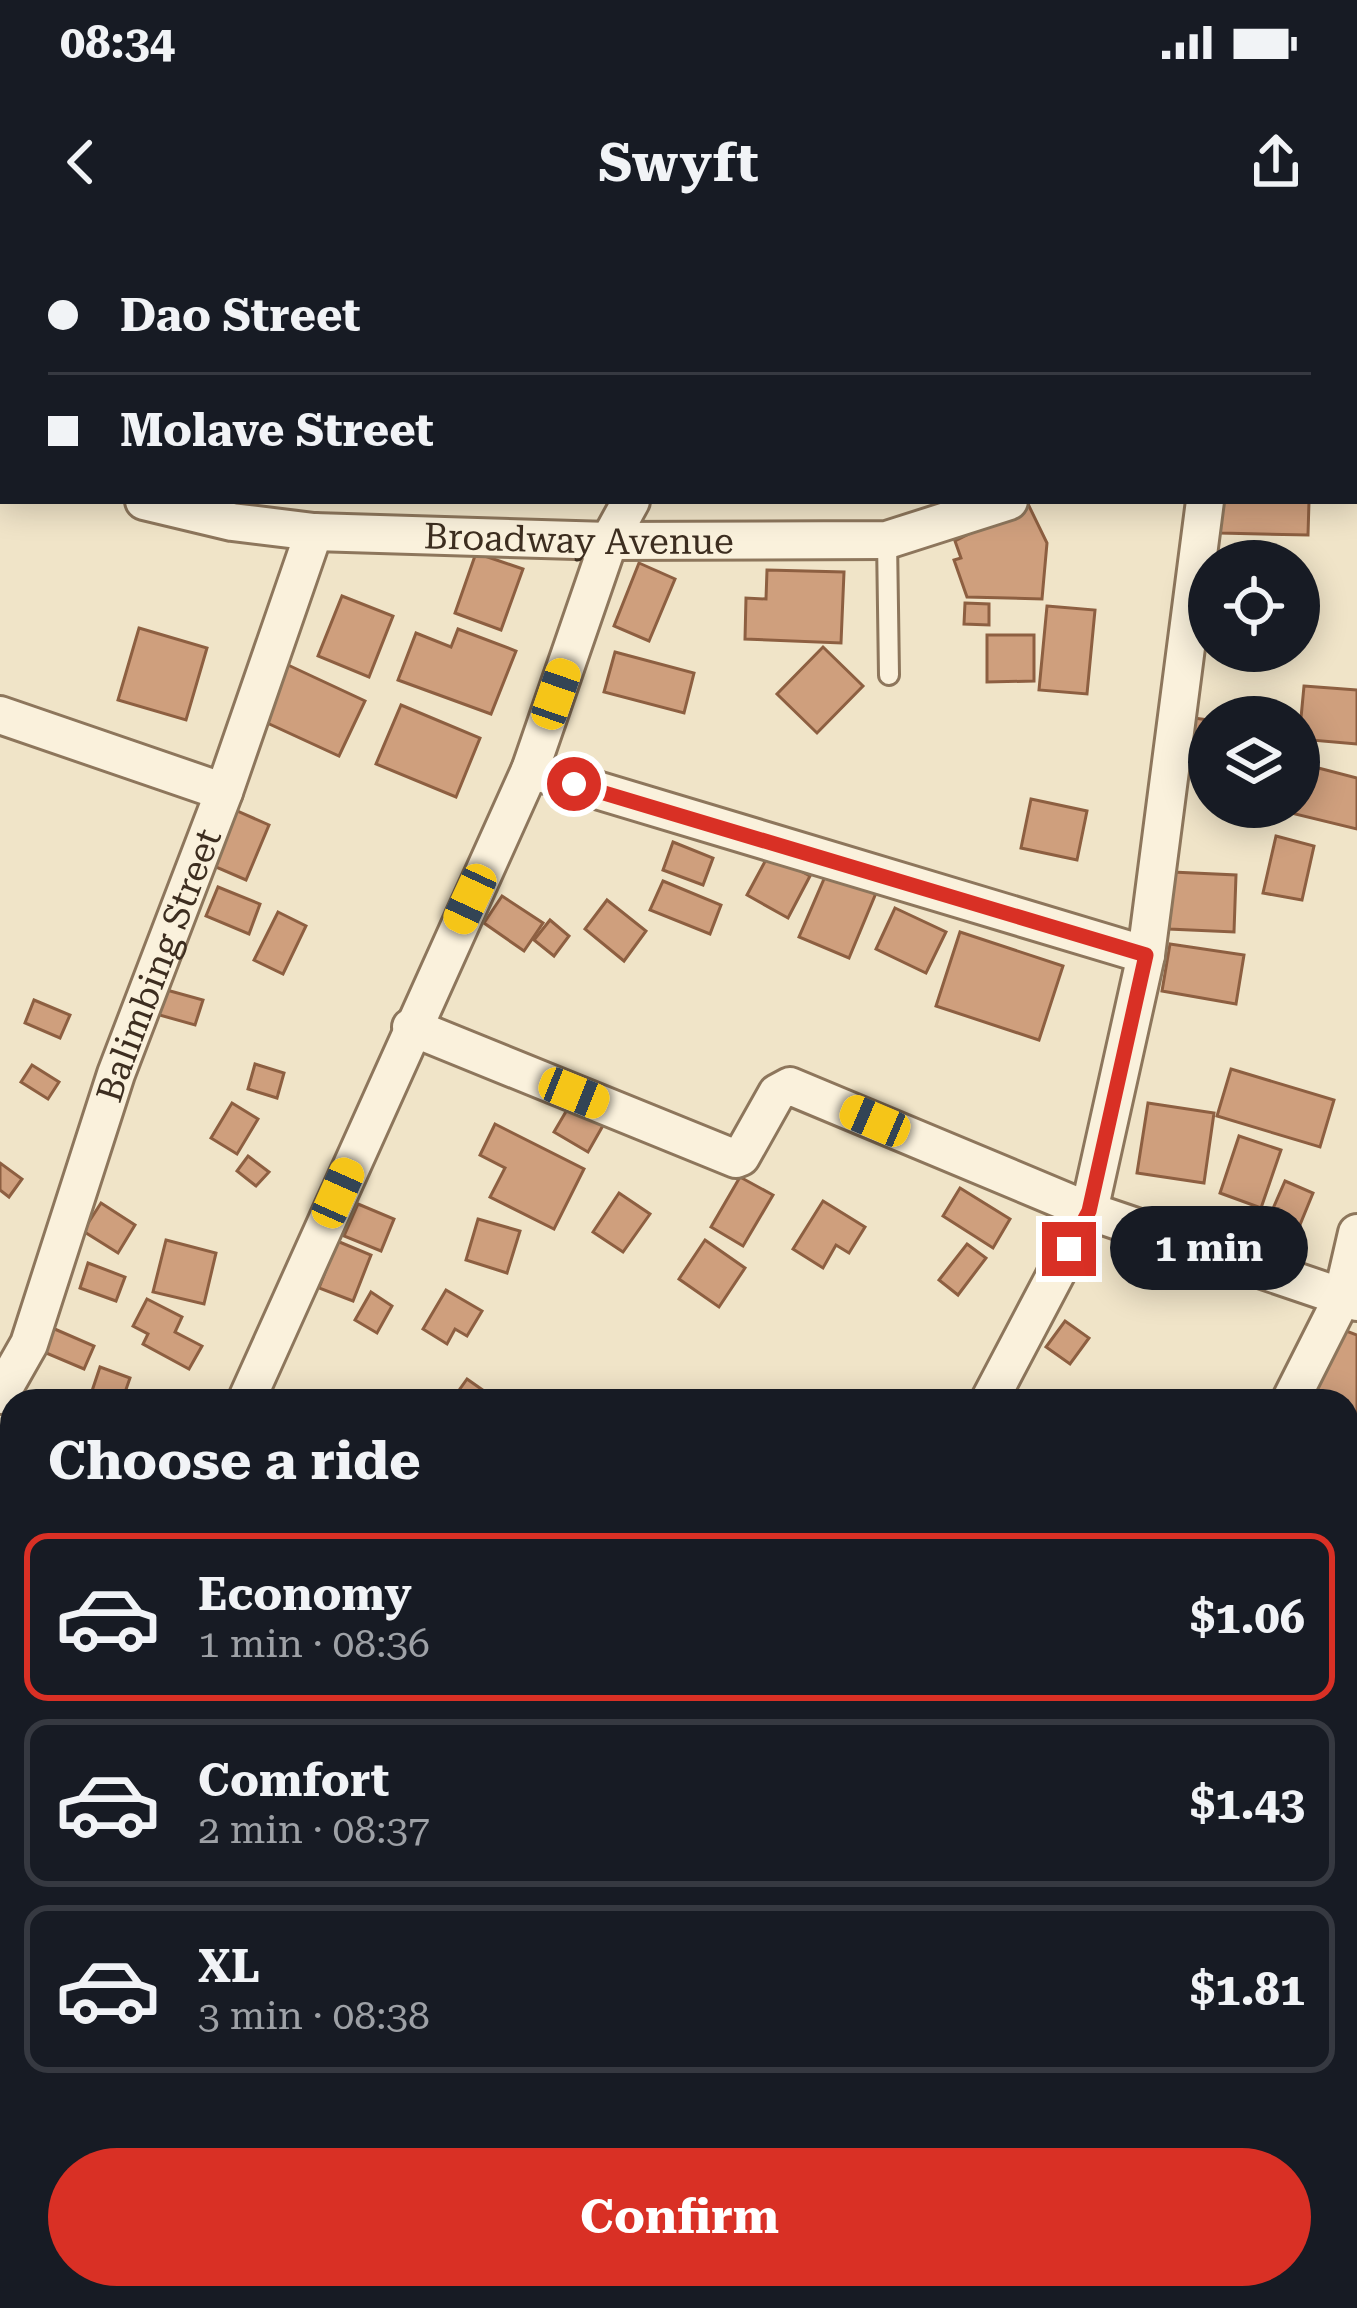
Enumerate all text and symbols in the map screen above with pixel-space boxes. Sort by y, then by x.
text: 08:34 [60,16,175,69]
icon: back [48,129,114,195]
icon: share [1243,129,1309,195]
text: Swyft [598,131,759,194]
text: Dao Street [120,289,361,342]
text: Molave Street [120,404,434,457]
street label: Broadway Avenue [423,515,734,563]
map controls [1188,540,1320,828]
button: locate [1188,540,1320,672]
car [527,654,585,734]
button: layers [1188,696,1320,828]
route start [547,757,601,811]
street label: Balimbing Street [88,823,230,1107]
car [438,859,502,939]
car [534,1063,614,1123]
car [835,1090,915,1152]
car [307,1153,369,1233]
callout: 1 min [1111,1207,1309,1291]
route end [1042,1222,1096,1276]
text: 1 min [1155,1225,1263,1271]
text: Choose a ride [48,1429,421,1492]
icon: car [54,1563,162,1671]
text: Economy [198,1568,412,1621]
text: $1.06 [1190,1591,1305,1644]
text: 1 min · 08:36 [198,1621,430,1667]
icon: car [54,1749,162,1857]
text: Comfort [198,1754,389,1807]
text: $1.43 [1190,1777,1305,1830]
text: 2 min · 08:37 [198,1807,430,1853]
icon: car [54,1935,162,2043]
text: XL [198,1940,260,1993]
text: $1.81 [1190,1963,1305,2016]
text: 3 min · 08:38 [198,1993,430,2039]
button: Confirm [48,2148,1311,2286]

